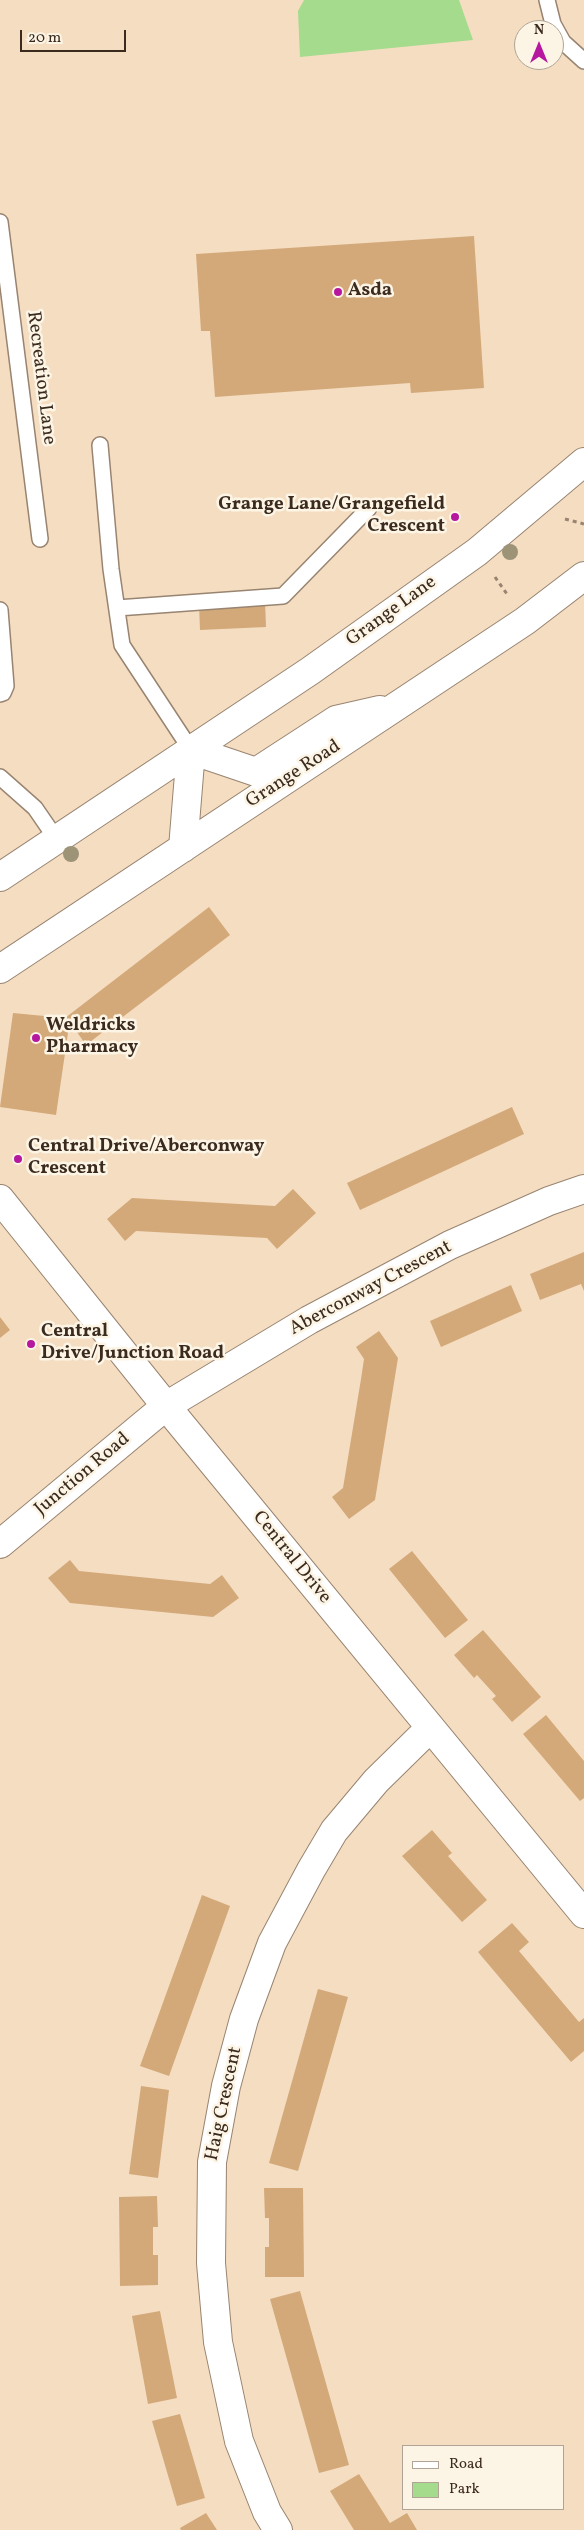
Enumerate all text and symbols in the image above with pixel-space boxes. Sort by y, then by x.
scale bar [22,20,129,52]
north arrow [514,20,564,70]
text: N [534,21,544,40]
text: 20 m [28,28,61,49]
place label: Asda [348,281,392,303]
marker: Asda [332,286,344,298]
street label: Recreation Lane [20,310,60,446]
place label: Grange Lane/Grangefield Crescent [218,495,445,539]
marker: Grange Lane/Grangefield Crescent [449,511,461,523]
street label: Grange Lane [343,572,441,652]
street label: Grange Road [242,736,346,814]
place label: Weldricks Pharmacy [46,1016,138,1060]
marker: Weldricks Pharmacy [30,1032,42,1044]
place label: Central Drive/Aberconway Crescent [28,1137,265,1181]
marker: Central Drive/Aberconway Crescent [12,1153,24,1165]
street label: Aberconway Crescent [286,1237,456,1341]
place label: Central Drive/Junction Road [41,1322,224,1366]
marker: Central Drive/Junction Road [25,1338,37,1350]
street label: Junction Road [31,1429,135,1521]
street label: Central Drive [247,1507,335,1609]
street label: Haig Crescent [202,2045,248,2163]
legend [402,2445,564,2510]
text: Road [449,2454,483,2475]
text: Park [449,2479,480,2500]

